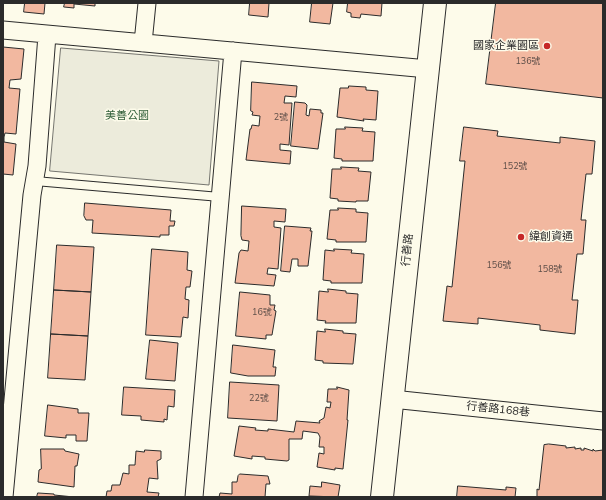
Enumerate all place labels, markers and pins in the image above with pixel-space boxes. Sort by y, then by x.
place label: 國家企業園區 [473,39,539,53]
marker: 國家企業園區 [542,41,552,51]
place label: 緯創資通 [529,230,573,244]
marker: 緯創資通 [516,232,526,242]

